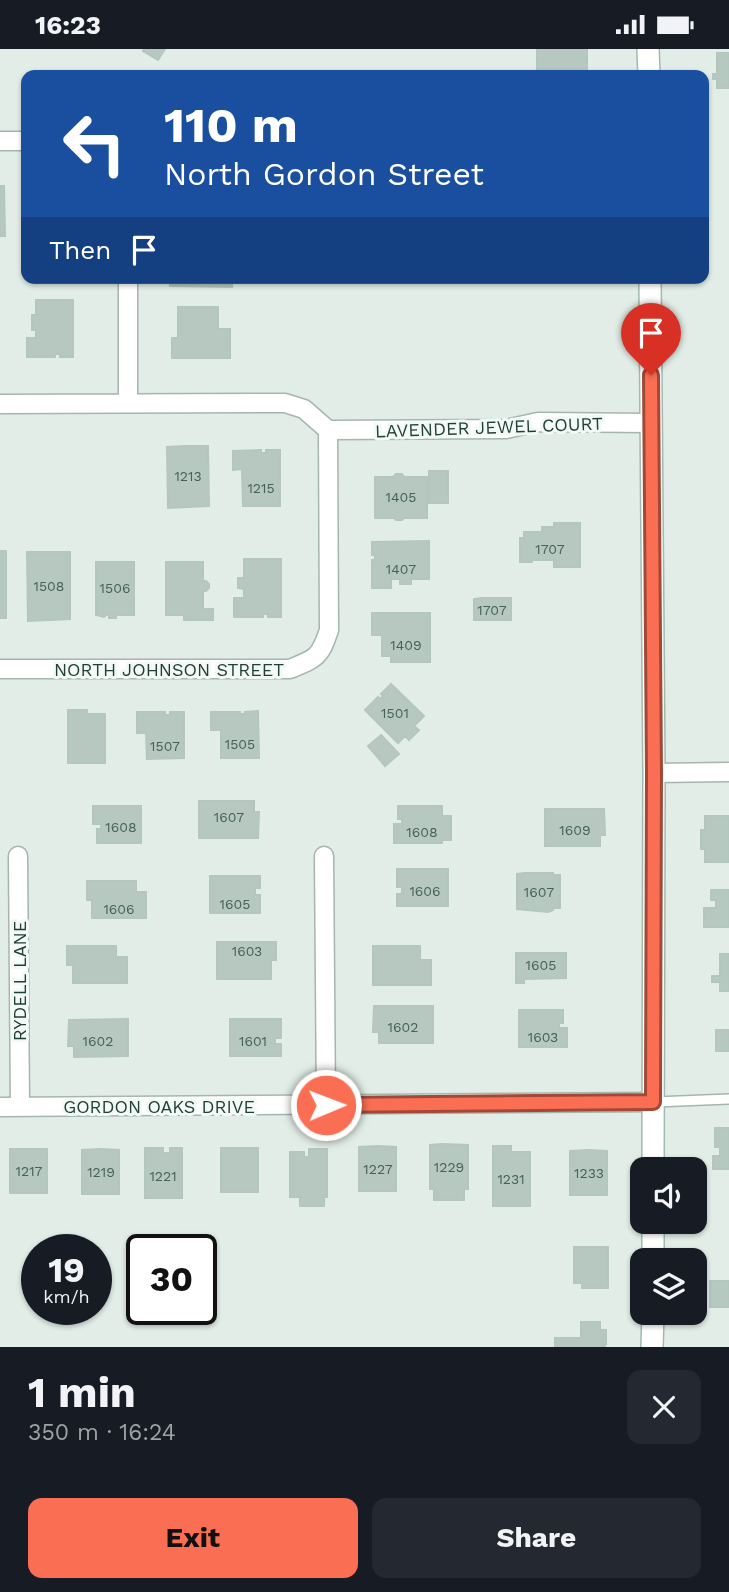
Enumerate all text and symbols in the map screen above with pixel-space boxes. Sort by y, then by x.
text: 16:23 [35,10,101,40]
text: 110 m [164,96,298,154]
icon: left [49,98,140,189]
text: North Gordon Street [164,155,484,193]
icon: arrive [125,231,163,269]
text: Then [49,235,111,265]
pin [621,303,681,375]
icon: arrive [632,314,670,352]
street label: LAVENDER JEWEL COURT [375,413,603,441]
house number: 1213 [174,468,202,484]
house number: 1215 [247,480,275,496]
house number: 1405 [386,489,416,505]
house number: 1707 [535,541,565,557]
house number: 1407 [386,561,416,577]
house number: 1508 [34,578,64,594]
house number: 1506 [100,580,130,596]
house number: 1707 [477,602,507,618]
house number: 1409 [390,637,422,653]
street label: NORTH JOHNSON STREET [54,659,284,680]
house number: 1501 [381,705,409,721]
house number: 1505 [225,736,255,752]
house number: 1507 [150,738,180,754]
house number: 1607 [214,809,244,825]
house number: 1608 [105,819,137,835]
house number: 1609 [559,822,591,838]
house number: 1608 [406,824,438,840]
house number: 1606 [409,883,441,899]
house number: 1607 [524,884,554,900]
house number: 1605 [220,896,250,912]
house number: 1606 [103,901,135,917]
street label: RYDELL LANE [9,921,30,1041]
house number: 1603 [232,943,262,959]
house number: 1605 [526,957,556,973]
house number: 1602 [388,1019,418,1035]
house number: 1603 [528,1029,558,1045]
house number: 1602 [83,1033,113,1049]
house number: 1601 [239,1033,267,1049]
position arrow [289,1068,363,1142]
street label: GORDON OAKS DRIVE [63,1096,255,1117]
map controls [630,1157,707,1325]
button: sound [630,1157,707,1234]
house number: 1229 [434,1159,464,1175]
house number: 1227 [363,1161,393,1177]
house number: 1217 [16,1163,43,1179]
house number: 1219 [87,1164,115,1180]
house number: 1233 [574,1165,604,1181]
house number: 1221 [149,1168,177,1184]
house number: 1231 [497,1171,525,1187]
speed limit sign: 30 [126,1234,217,1325]
button: layers [630,1248,707,1325]
text: 19 [48,1249,85,1291]
text: km/h [43,1286,90,1307]
text: 1 min [28,1368,136,1417]
button: close [627,1370,701,1444]
text: 350 m · 16:24 [28,1419,176,1446]
button: Exit [28,1498,358,1578]
button: Share [372,1498,701,1578]

